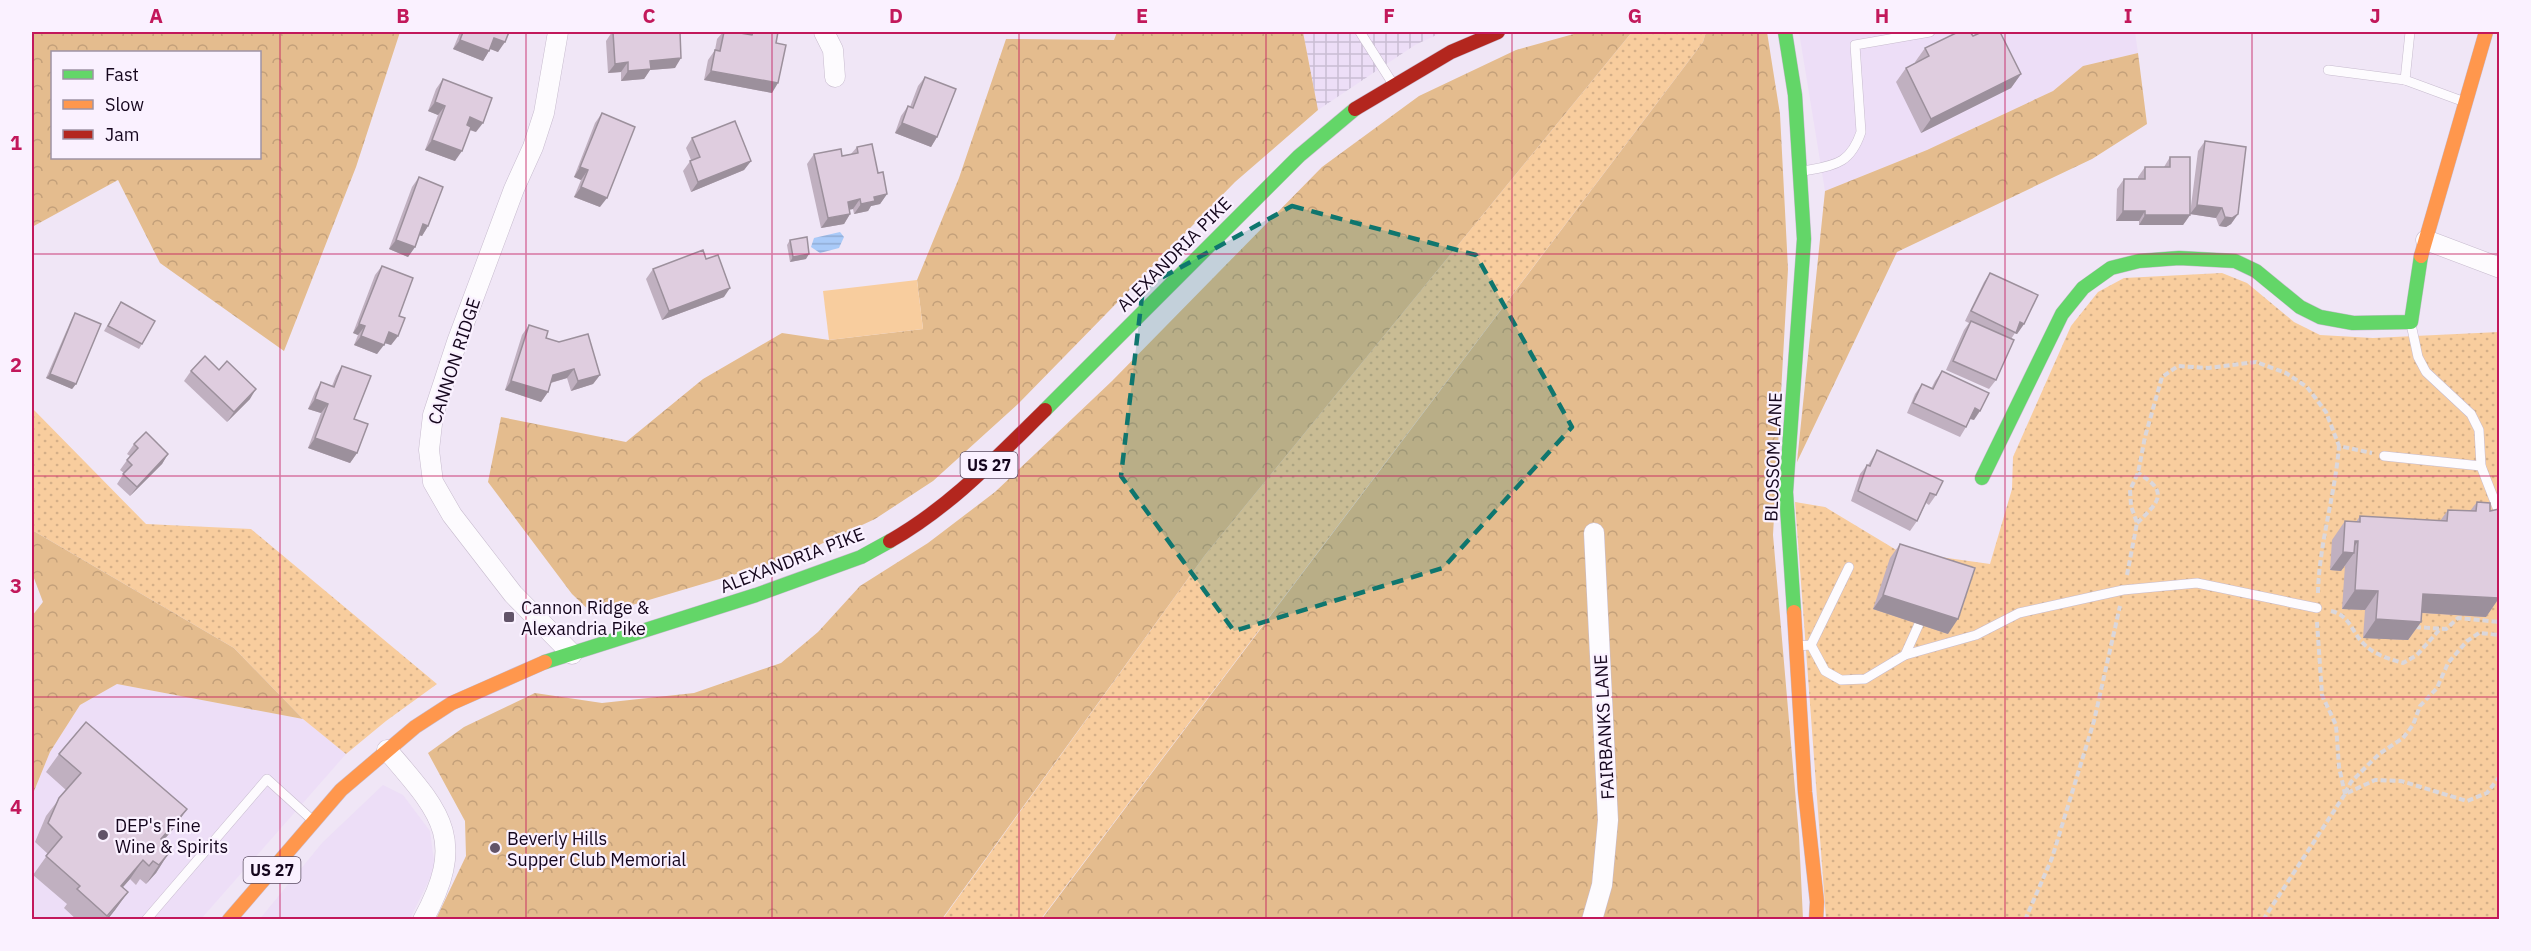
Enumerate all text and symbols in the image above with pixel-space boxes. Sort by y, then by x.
text: A [149,2,163,29]
text: B [396,2,410,29]
text: C [642,2,656,29]
text: D [889,2,903,29]
text: E [1136,2,1148,29]
text: F [1383,2,1395,29]
text: G [1628,2,1642,29]
text: H [1875,2,1889,29]
text: I [2124,2,2132,29]
text: J [2369,2,2381,29]
legend [51,51,261,159]
text: Fast [105,63,139,86]
text: Slow [105,93,144,116]
text: Jam [105,123,140,146]
text: 1 [10,129,22,156]
street label: ALEXANDRIA PIKE [1112,192,1236,316]
street label: CANNON RIDGE [423,295,485,427]
text: 2 [10,351,22,378]
street label: BLOSSOM LANE [1759,392,1787,522]
road number: US 27 [960,452,1018,478]
street label: ALEXANDRIA PIKE [716,522,868,598]
text: 3 [10,572,22,599]
place label: Cannon Ridge & Alexandria Pike [521,596,650,640]
marker: Cannon Ridge & Alexandria Pike [502,610,516,624]
street label: FAIRBANKS LANE [1589,654,1619,800]
text: 4 [10,793,22,820]
place label: DEP's Fine Wine & Spirits [115,814,228,858]
place label: Beverly Hills Supper Club Memorial [507,827,686,871]
marker: DEP's Fine Wine & Spirits [96,828,110,842]
marker: Beverly Hills Supper Club Memorial [488,841,502,855]
road number: US 27 [244,857,300,883]

